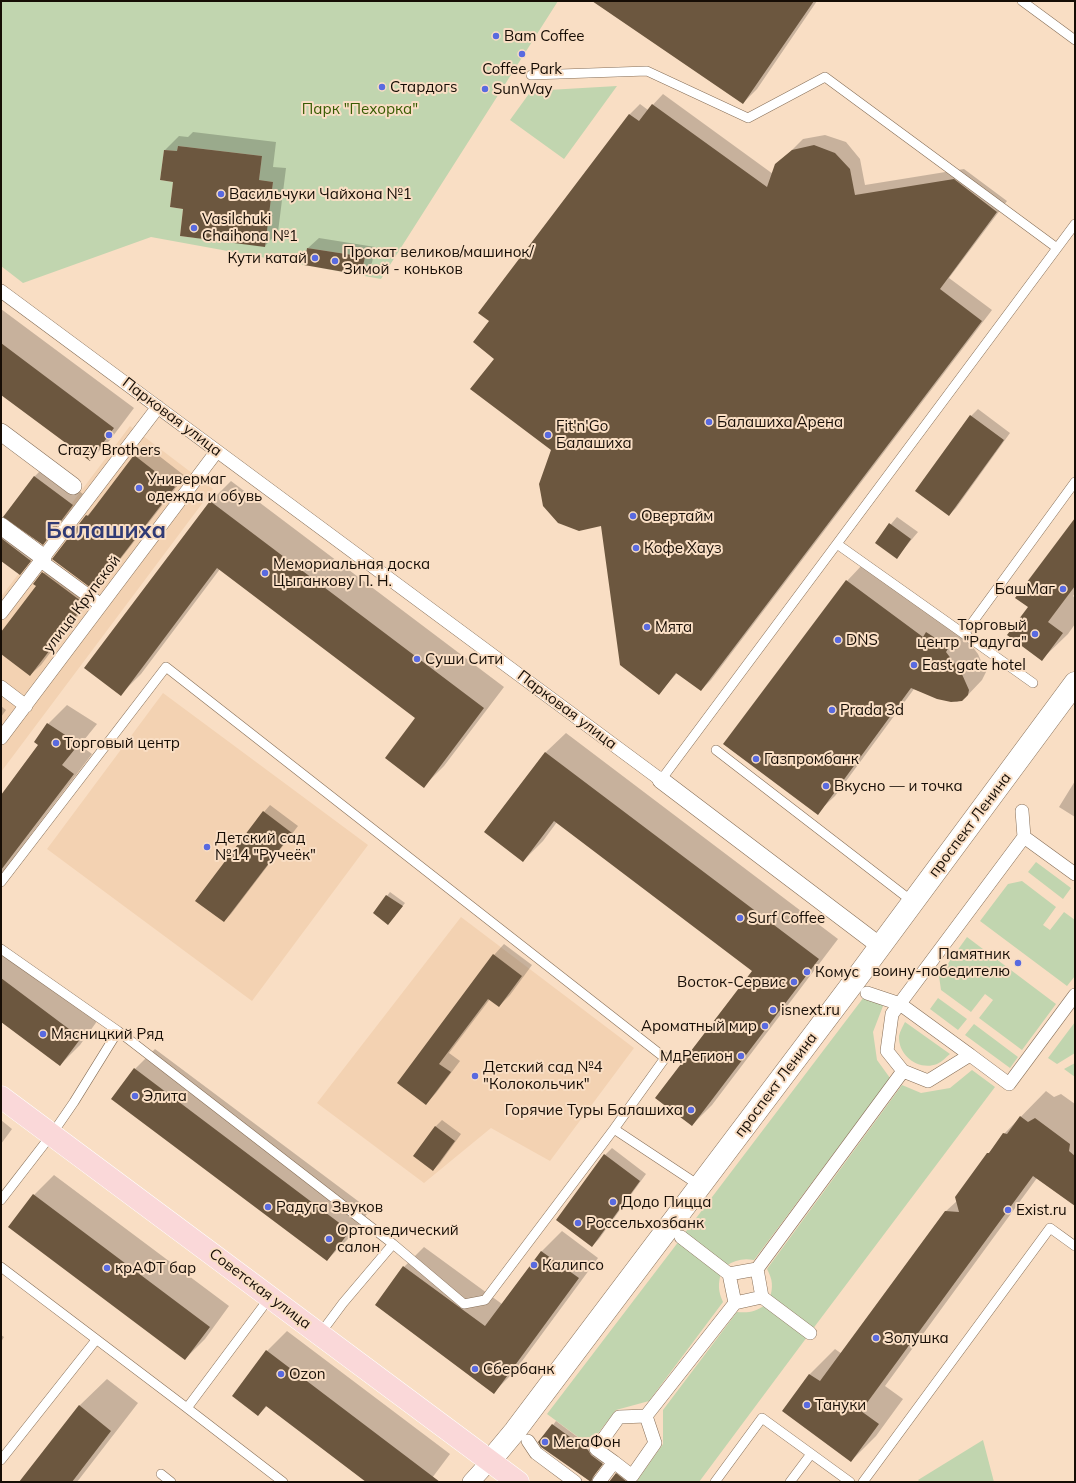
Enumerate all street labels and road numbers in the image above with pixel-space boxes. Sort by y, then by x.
street label: Парковая улица [119,374,225,460]
street label: улица Крупской [40,552,124,656]
street label: Парковая улица [514,667,620,753]
street label: проспект Ленина [925,769,1015,881]
street label: проспект Ленина [731,1029,821,1141]
street label: Советская улица [205,1245,315,1333]

